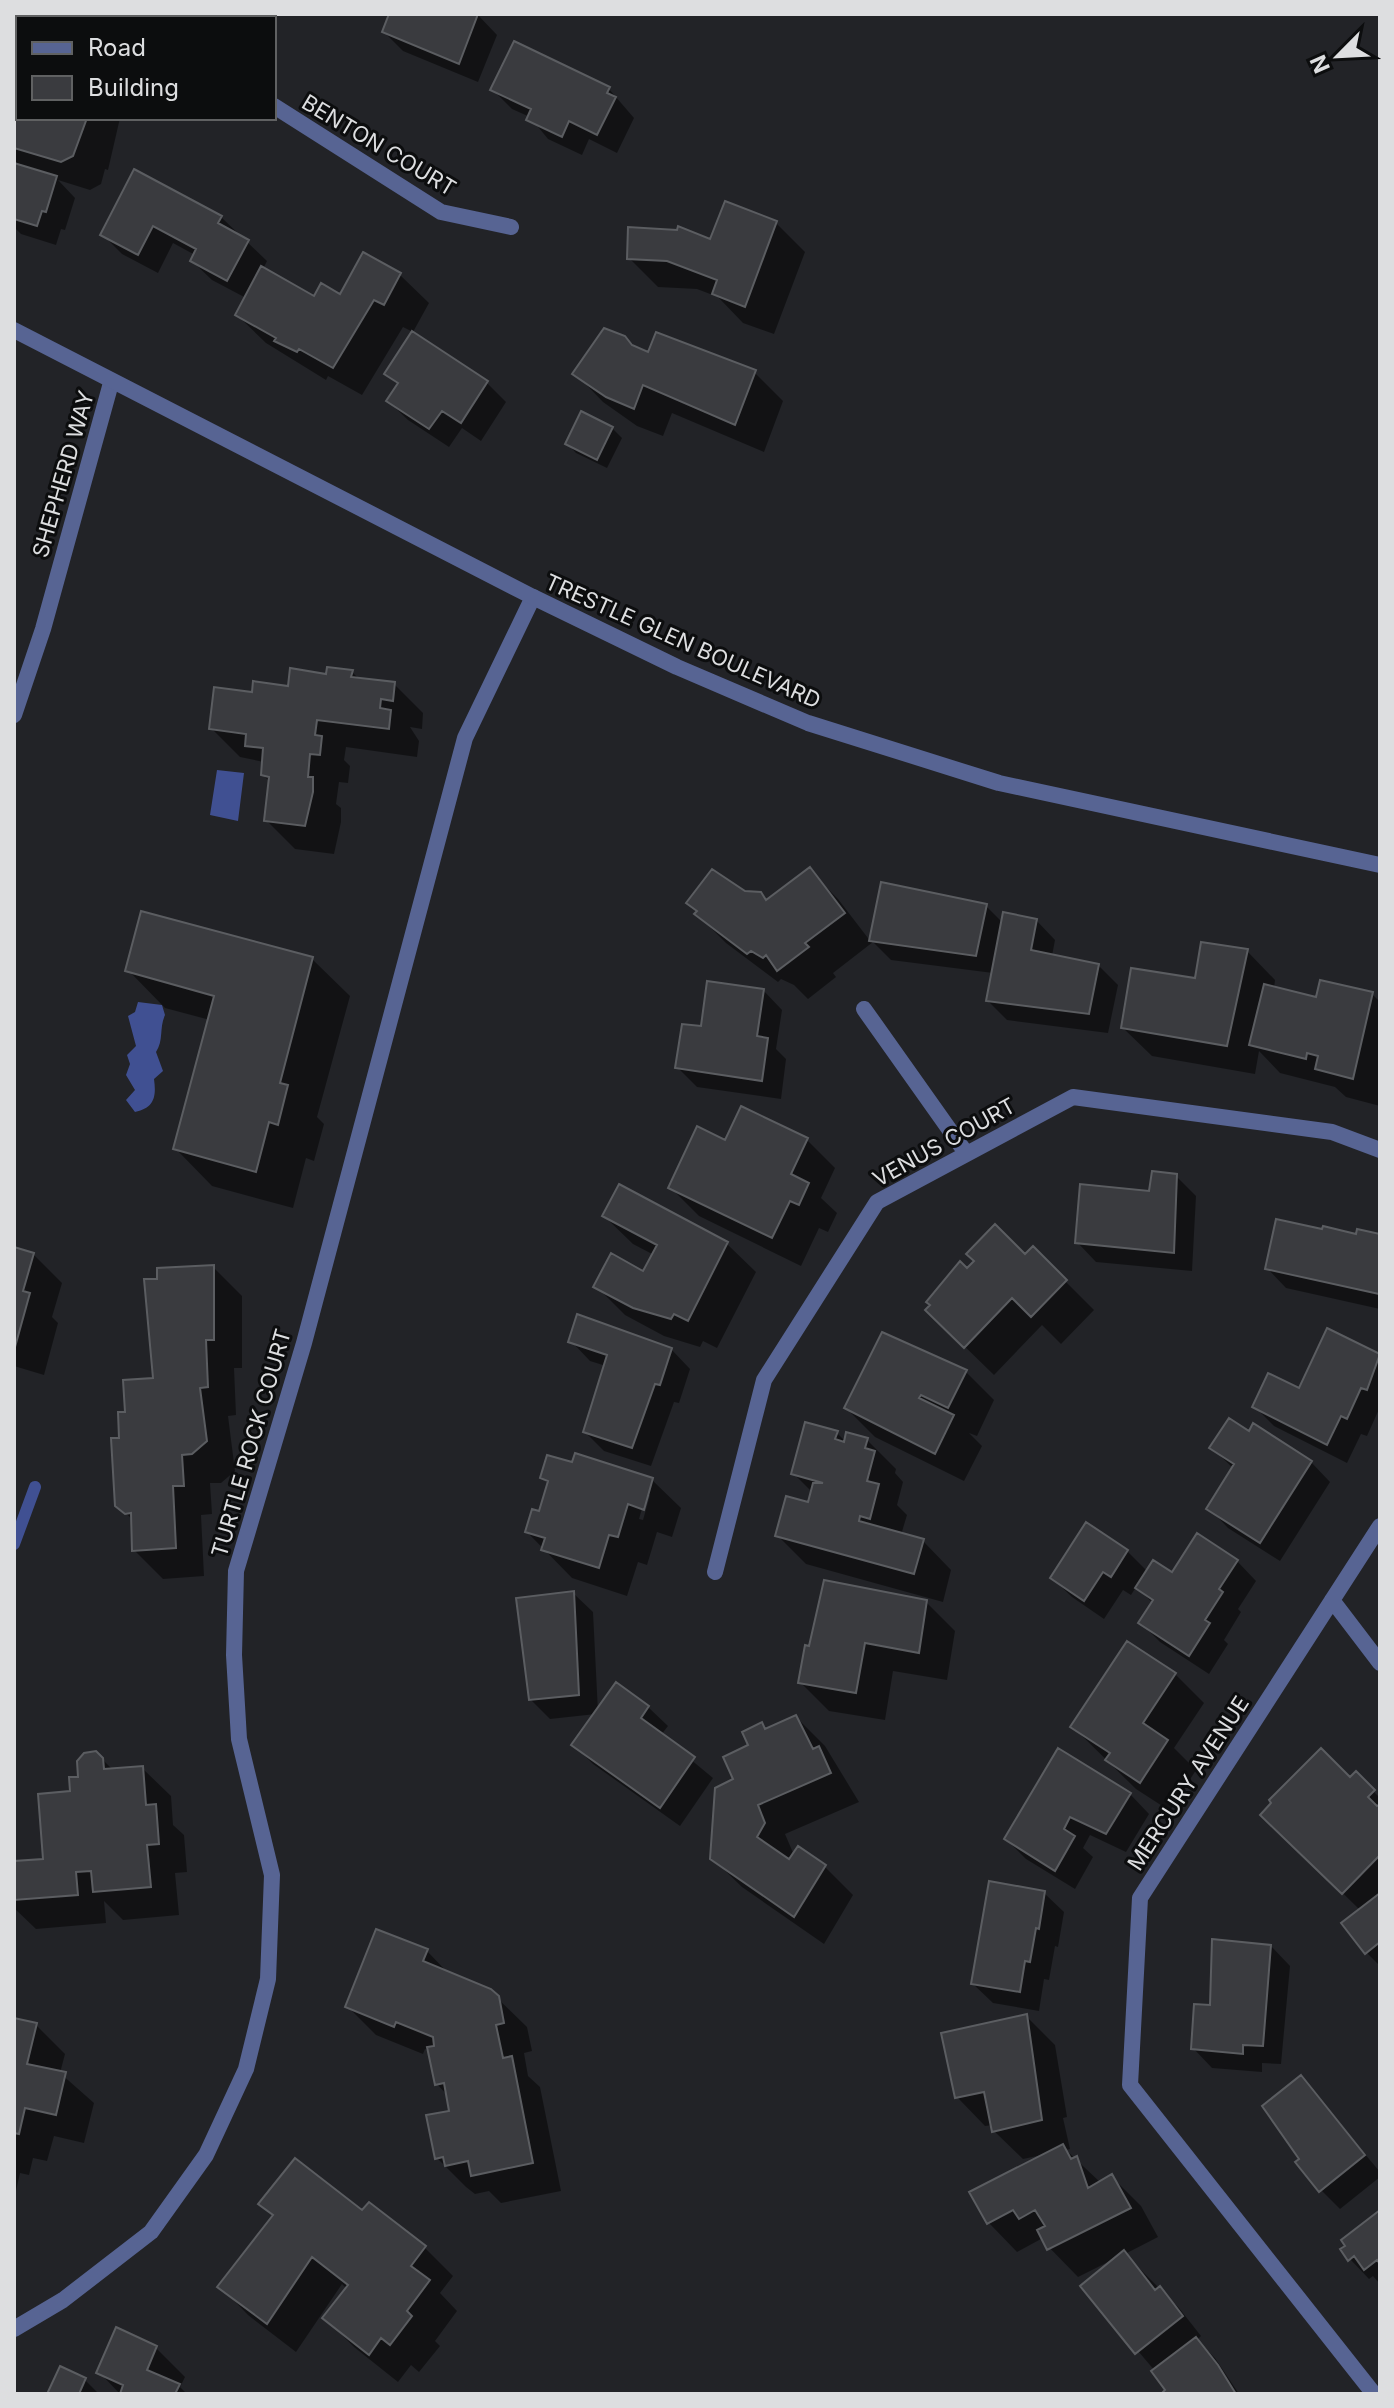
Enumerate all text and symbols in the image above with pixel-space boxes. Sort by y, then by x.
legend [16,16,276,120]
north arrow [1298,16,1378,96]
text: Road [88,33,146,62]
text: N [1304,51,1335,77]
text: Building [88,73,179,102]
street label: BENTON COURT [297,89,461,201]
street label: SHEPHERD WAY [27,387,99,560]
street label: TRESTLE GLEN BOULEVARD [541,568,825,714]
street label: VENUS COURT [868,1092,1020,1192]
street label: TURTLE ROCK COURT [206,1326,296,1560]
street label: MERCURY AVENUE [1122,1691,1254,1875]

